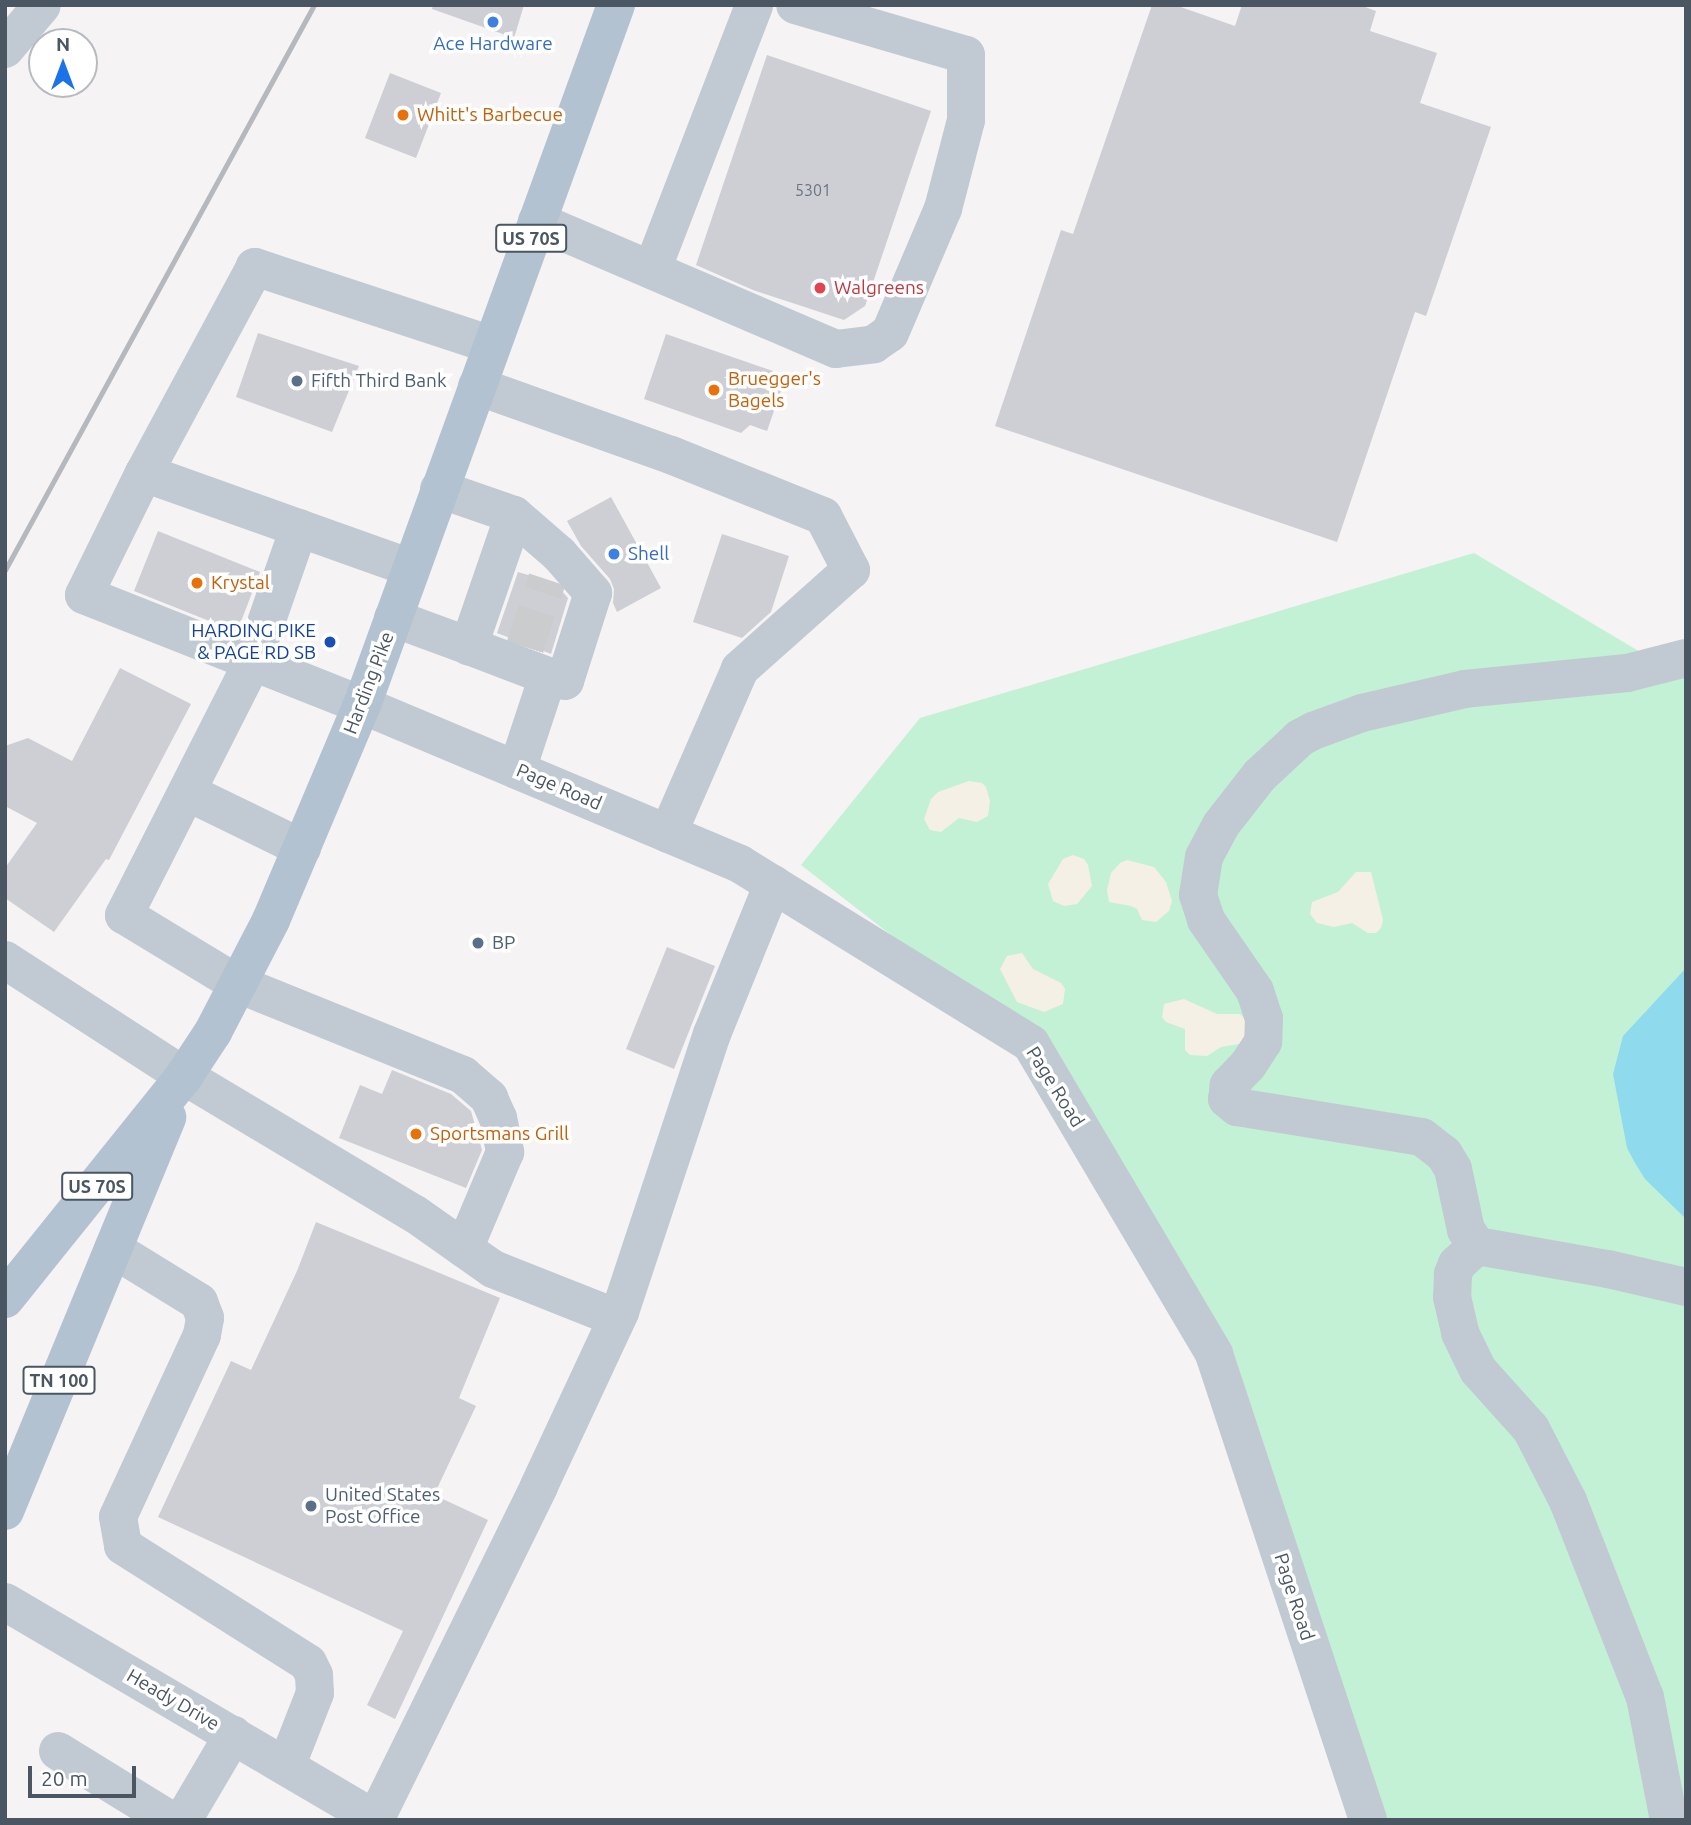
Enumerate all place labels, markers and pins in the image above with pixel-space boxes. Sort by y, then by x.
marker: Ace Hardware [485,14,501,30]
place label: Ace Hardware [433,33,553,55]
place label: Whitt's Barbecue [417,104,563,126]
marker: Whitt's Barbecue [395,107,411,123]
place label: Walgreens [834,277,924,299]
marker: Walgreens [812,280,828,296]
place label: Bruegger's Bagels [728,368,821,412]
place label: Fifth Third Bank [311,370,446,392]
marker: Fifth Third Bank [289,373,305,389]
marker: Bruegger's Bagels [706,382,722,398]
place label: Shell [628,543,669,565]
marker: Shell [606,546,622,562]
place label: Krystal [211,572,270,594]
marker: Krystal [189,575,205,591]
place label: HARDING PIKE & PAGE RD SB [191,620,316,664]
marker: HARDING PIKE & PAGE RD SB [322,634,338,650]
place label: BP [492,932,515,954]
marker: BP [470,935,486,951]
place label: Sportsmans Grill [430,1123,569,1145]
marker: Sportsmans Grill [408,1126,424,1142]
place label: United States Post Office [325,1484,440,1528]
marker: United States Post Office [303,1498,319,1514]

